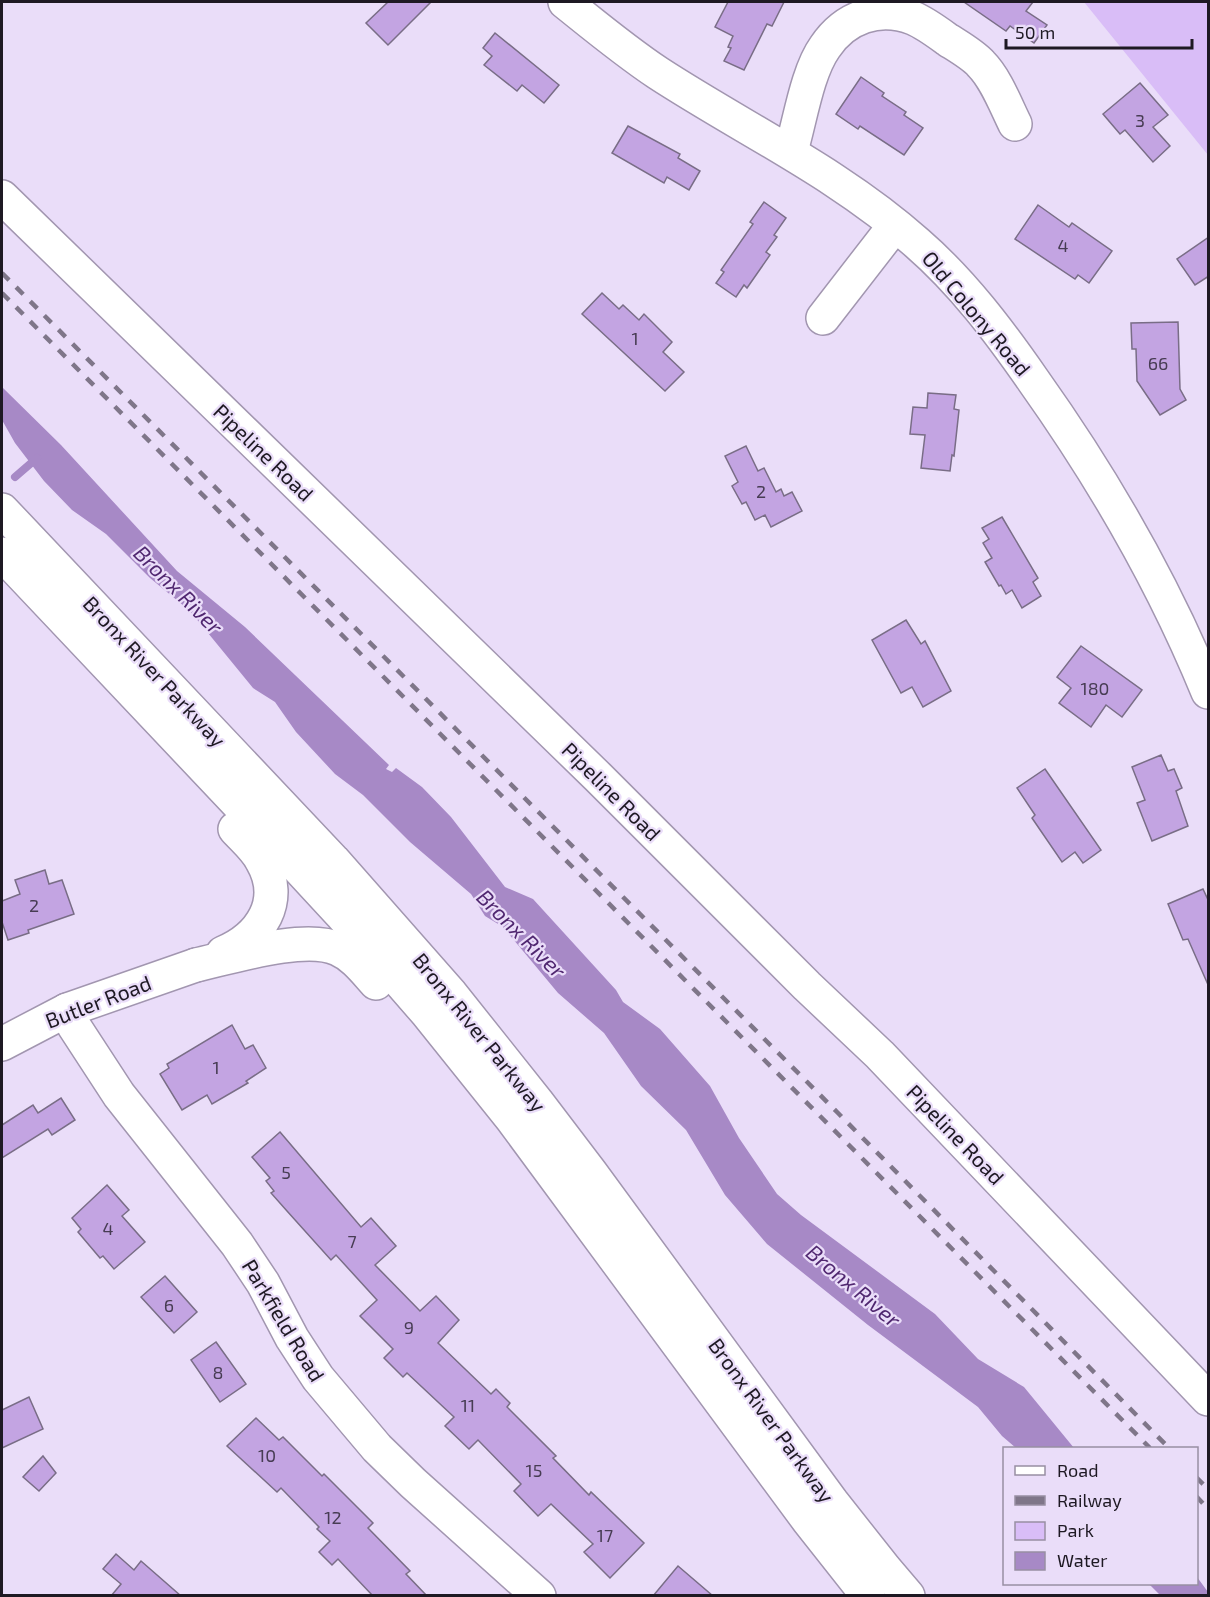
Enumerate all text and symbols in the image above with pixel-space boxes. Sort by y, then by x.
scale bar [1006,12,1192,50]
text: 50 m [1015,21,1055,43]
house number: 3 [1135,109,1145,131]
house number: 4 [1057,234,1069,256]
street label: Old Colony Road [918,246,1036,380]
house number: 1 [631,327,639,349]
house number: 66 [1148,352,1168,374]
street label: Pipeline Road [209,398,319,506]
house number: 2 [756,480,766,502]
water label: Bronx River [129,539,230,640]
street label: Bronx River Parkway [79,590,231,752]
house number: 180 [1081,677,1109,699]
street label: Pipeline Road [558,737,666,845]
water label: Bronx River [472,883,573,984]
house number: 2 [29,894,39,916]
street label: Bronx River Parkway [408,948,552,1116]
street label: Butler Road [41,969,155,1033]
house number: 1 [212,1056,220,1078]
street label: Pipeline Road [902,1079,1010,1189]
house number: 5 [281,1161,291,1183]
house number: 4 [102,1217,114,1239]
house number: 7 [347,1230,357,1252]
water label: Bronx River [802,1238,907,1333]
street label: Parkfield Road [238,1254,330,1386]
house number: 6 [164,1294,174,1316]
house number: 9 [404,1316,414,1338]
street label: Bronx River Parkway [704,1333,840,1507]
house number: 8 [213,1361,223,1383]
house number: 11 [461,1394,475,1416]
house number: 10 [258,1444,276,1466]
legend [1003,1447,1198,1585]
house number: 15 [526,1459,542,1481]
text: Road [1057,1459,1098,1481]
text: Railway [1057,1489,1122,1511]
house number: 12 [324,1506,342,1528]
text: Park [1057,1519,1094,1541]
house number: 17 [597,1524,613,1546]
text: Water [1057,1549,1107,1571]

